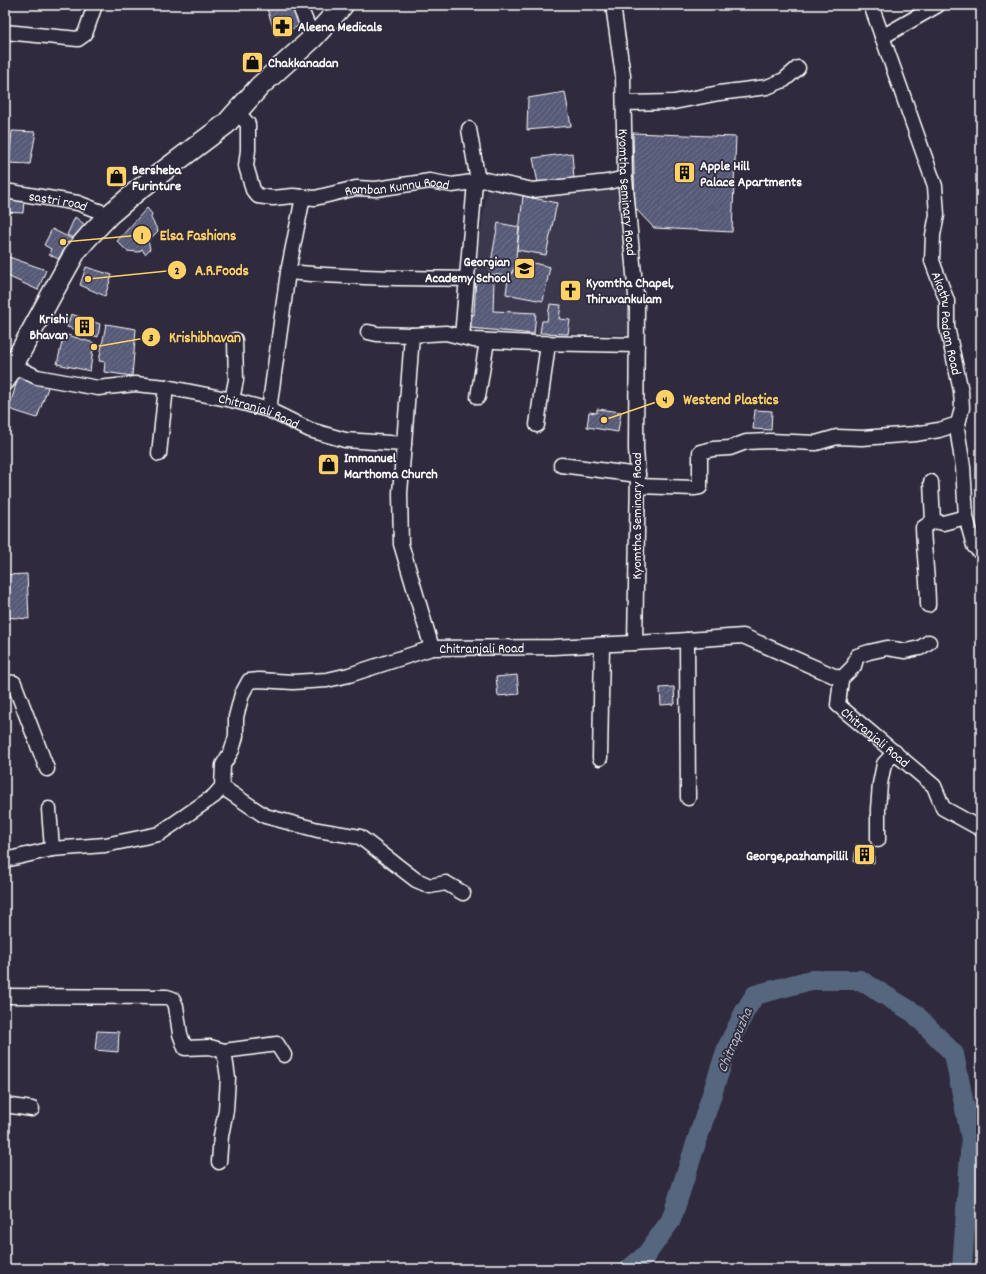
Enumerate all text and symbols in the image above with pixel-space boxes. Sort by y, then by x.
pharmacy icon: Aleena Medicals [269,13,295,39]
place label: Aleena Medicals [298,18,383,38]
shop icon: Chakkanadan [240,49,266,75]
place label: Chakkanadan [268,54,339,74]
street label: Kyomtha Seminary Road [612,128,640,257]
place label: Apple Hill Palace Apartments [700,157,802,193]
building icon: Apple Hill Palace Apartments [671,160,697,186]
place label: Bersheba Furinture [132,161,183,197]
shop icon: Bersheba Furinture [103,164,129,190]
street label: Ramban Kunnu Road [343,173,451,202]
street label: sastri road [27,187,90,218]
callout: Elsa Fashions [132,222,245,249]
text: Elsa Fashions [160,226,236,248]
text: 1 [141,228,144,245]
place label: Georgian Academy School [425,253,511,289]
callout: A.R.Foods [167,256,257,283]
school or university icon: Georgian Academy School [512,256,538,282]
text: A.R.Foods [195,261,249,283]
text: 2 [174,263,180,280]
street label: Akathu Padam Road [925,269,965,377]
place label: Kyomtha Chapel, Thiruvankulam [586,274,674,310]
church icon: Kyomtha Chapel, Thiruvankulam [557,277,583,303]
place label: Krishi Bhavan [30,310,69,346]
building icon: Krishi Bhavan [71,313,97,339]
callout: Krishibhavan [141,323,249,350]
text: Krishibhavan [169,328,241,350]
text: 3 [148,330,154,347]
callout: Westend Plastics [655,385,786,412]
street label: Chitranjali Road [216,390,302,435]
text: Westend Plastics [683,390,779,412]
text: 4 [663,392,668,409]
place label: Immanuel Marthoma Church [344,449,438,485]
shop icon: Immanuel Marthoma Church [316,452,342,478]
street label: Kyomtha Seminary Road [628,452,648,580]
street label: Chitranjali Road [439,639,524,660]
street label: Chitranjali Road [835,703,913,773]
building icon: George,pazhampillil [851,842,877,868]
place label: George,pazhampillil [746,847,849,867]
water label: Chitrapuzha [712,1004,760,1076]

